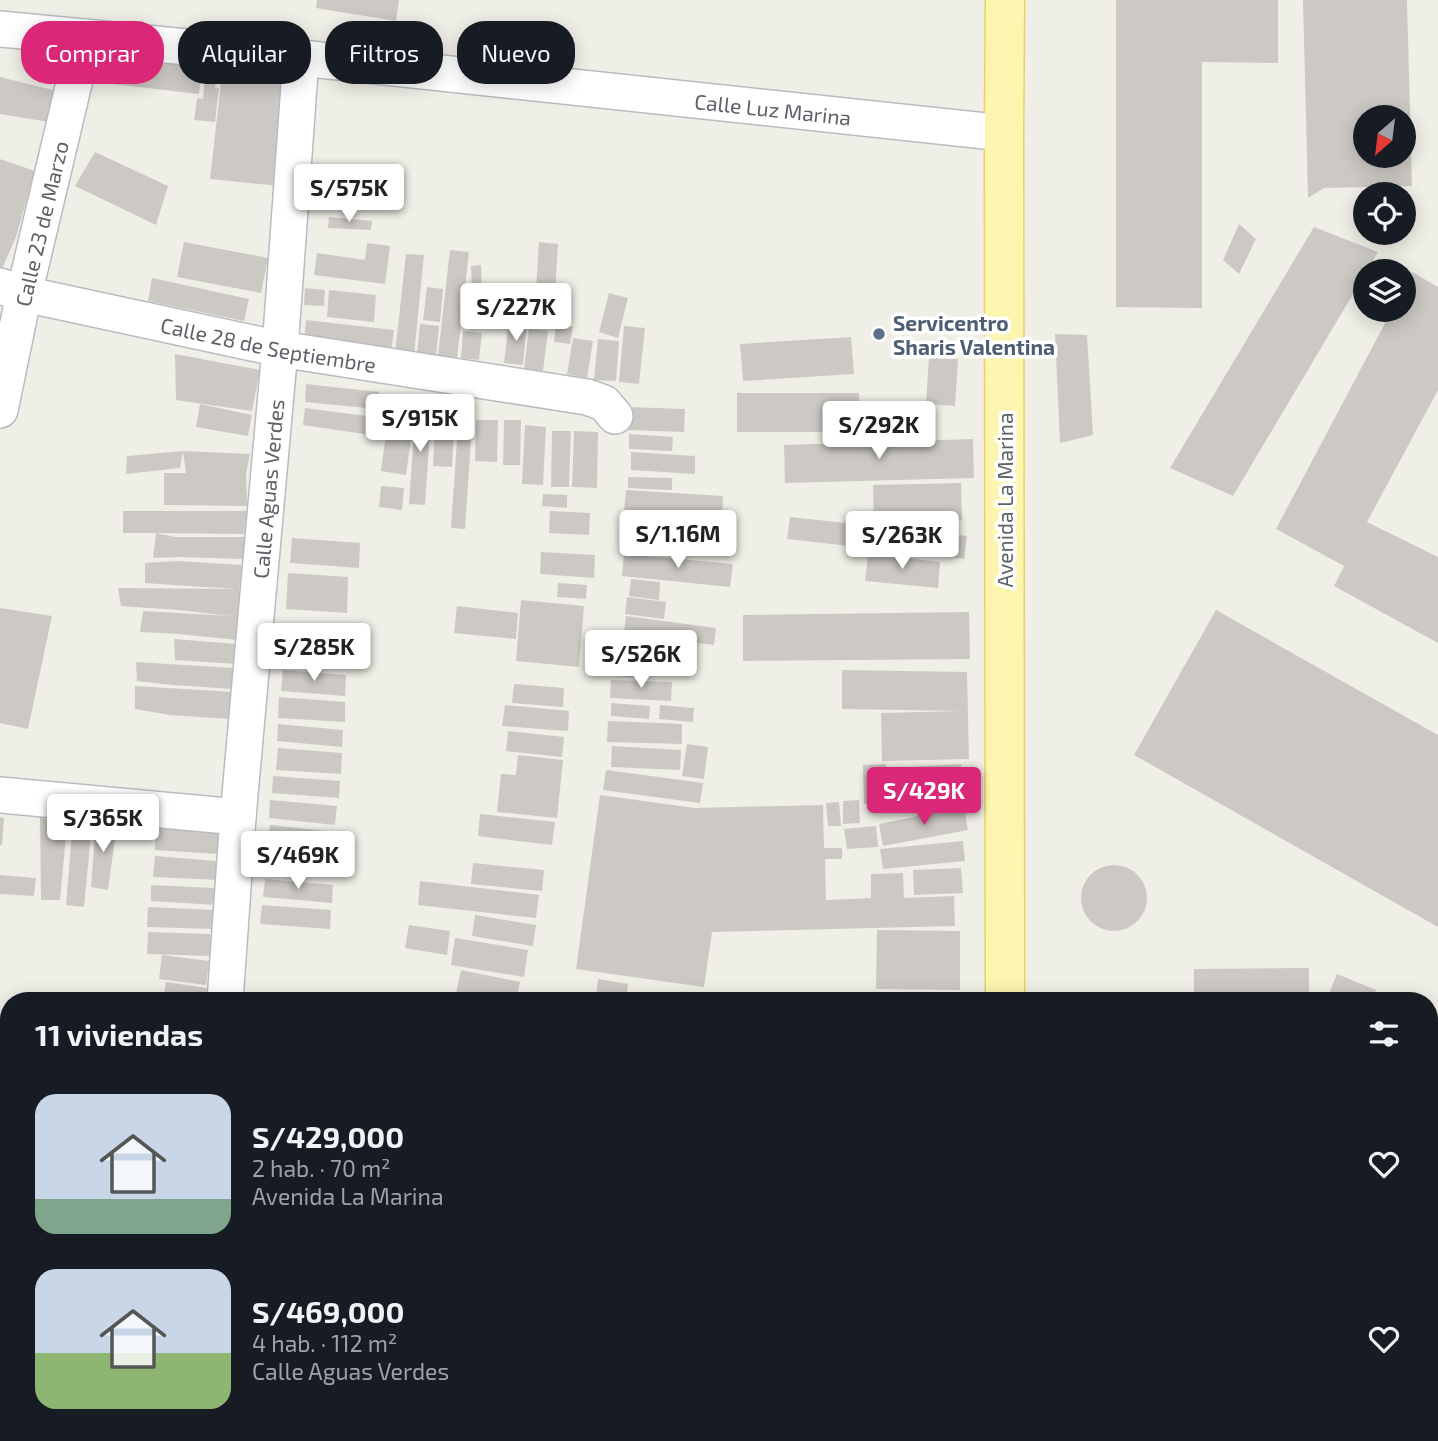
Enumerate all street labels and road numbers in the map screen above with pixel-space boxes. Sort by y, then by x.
street label: Calle Luz Marina [693,88,853,129]
street label: Calle 23 de Marzo [9,138,72,308]
street label: Calle 28 de Septiembre [159,311,378,376]
street label: Calle Aguas Verdes [247,398,288,580]
street label: Avenida La Marina [992,413,1017,587]

